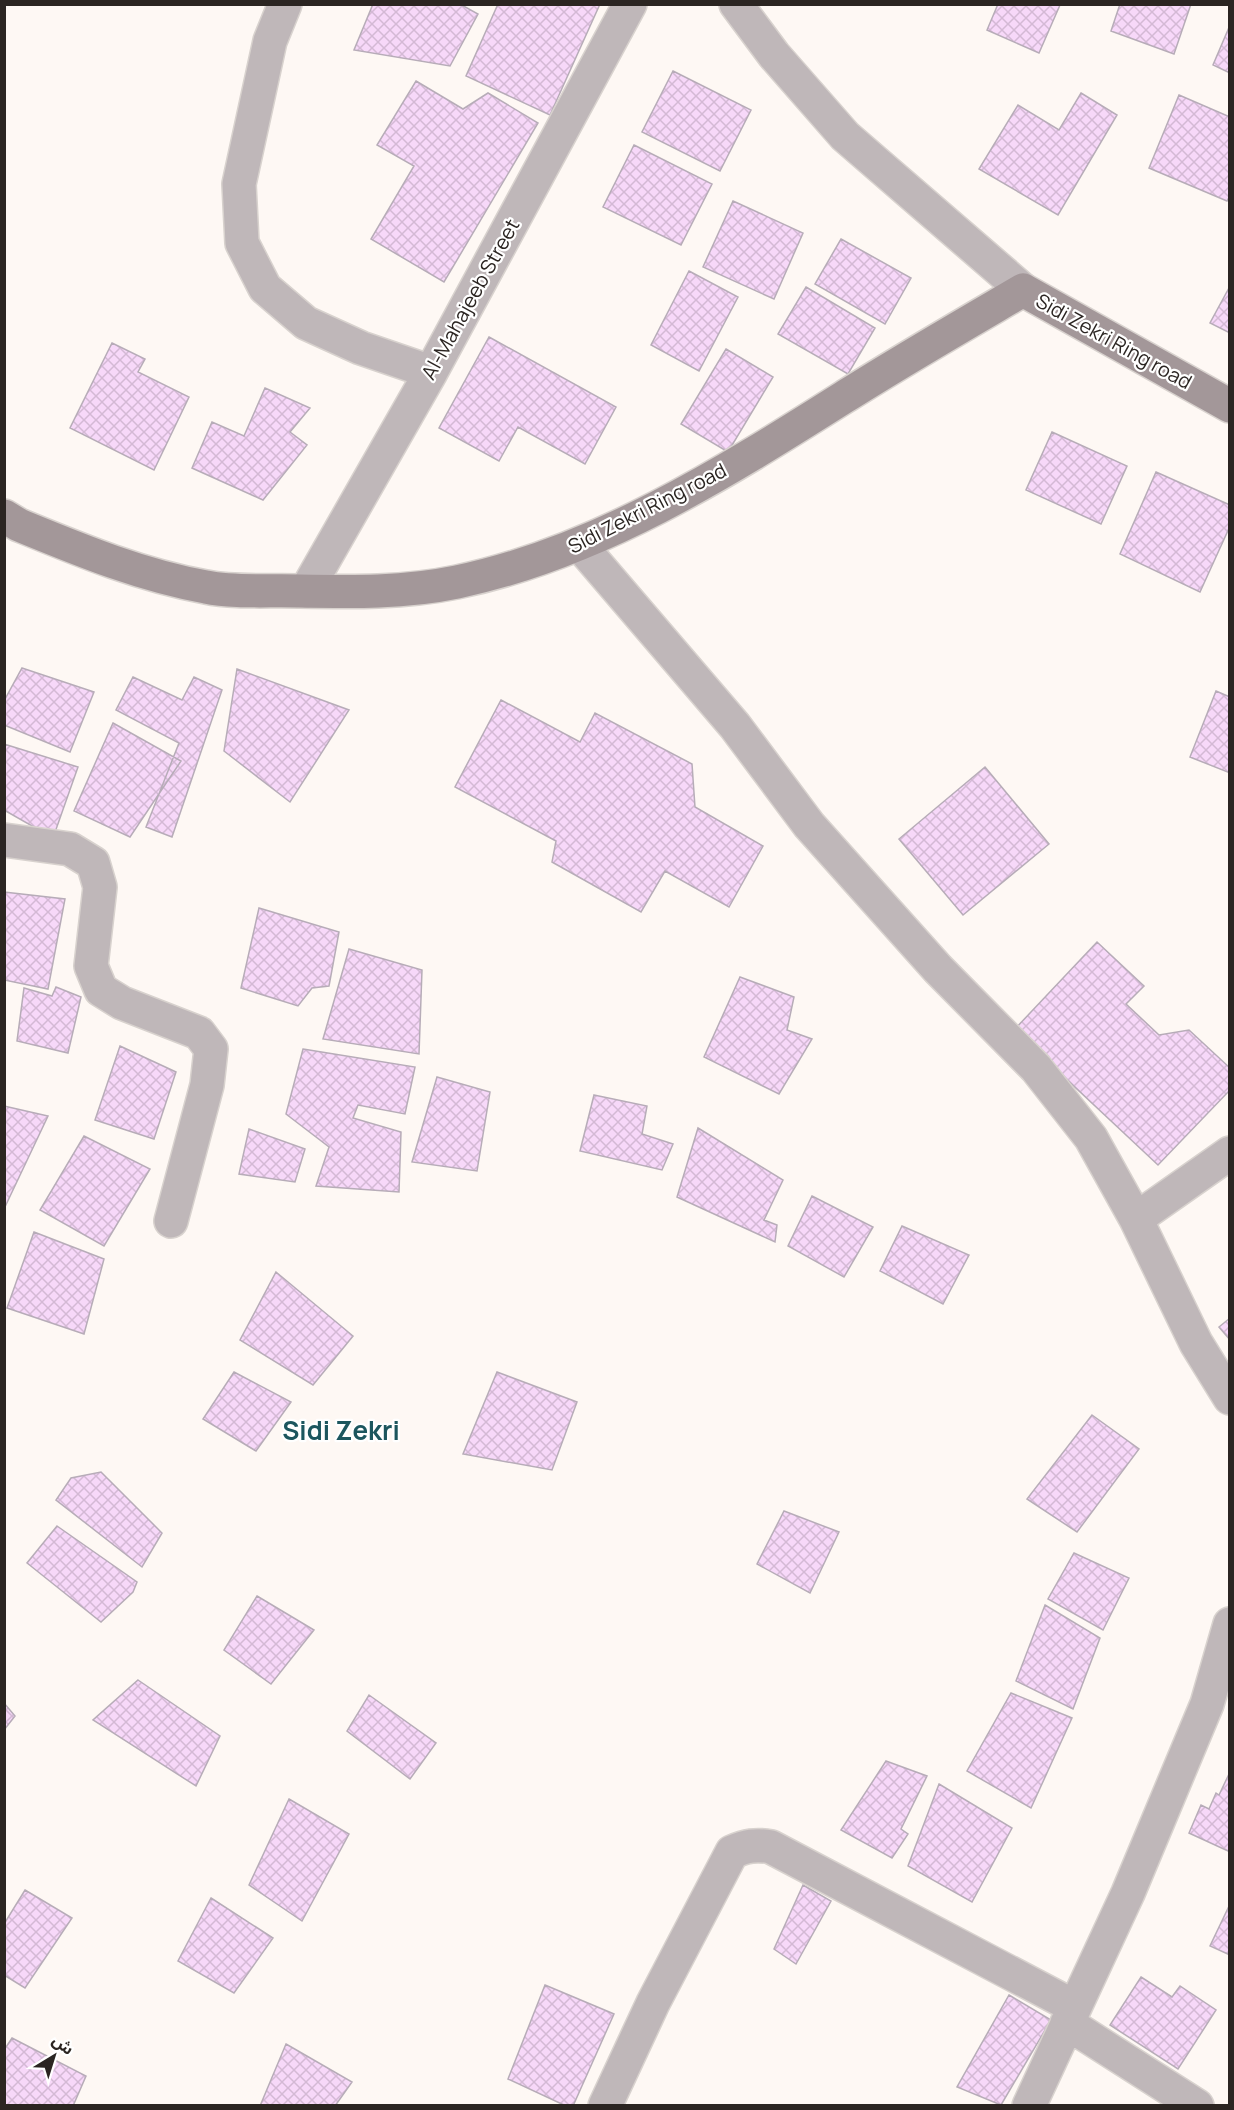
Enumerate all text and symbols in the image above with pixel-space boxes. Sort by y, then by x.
street label: Al-Mahajeeb Street [415,214,525,384]
street label: Sidi Zekri Ring road [1031,287,1197,395]
street label: Sidi Zekri Ring road [563,456,731,560]
district label: Sidi Zekri [282,1412,400,1448]
north arrow [24,2026,84,2086]
text: ش [48,2029,79,2060]

